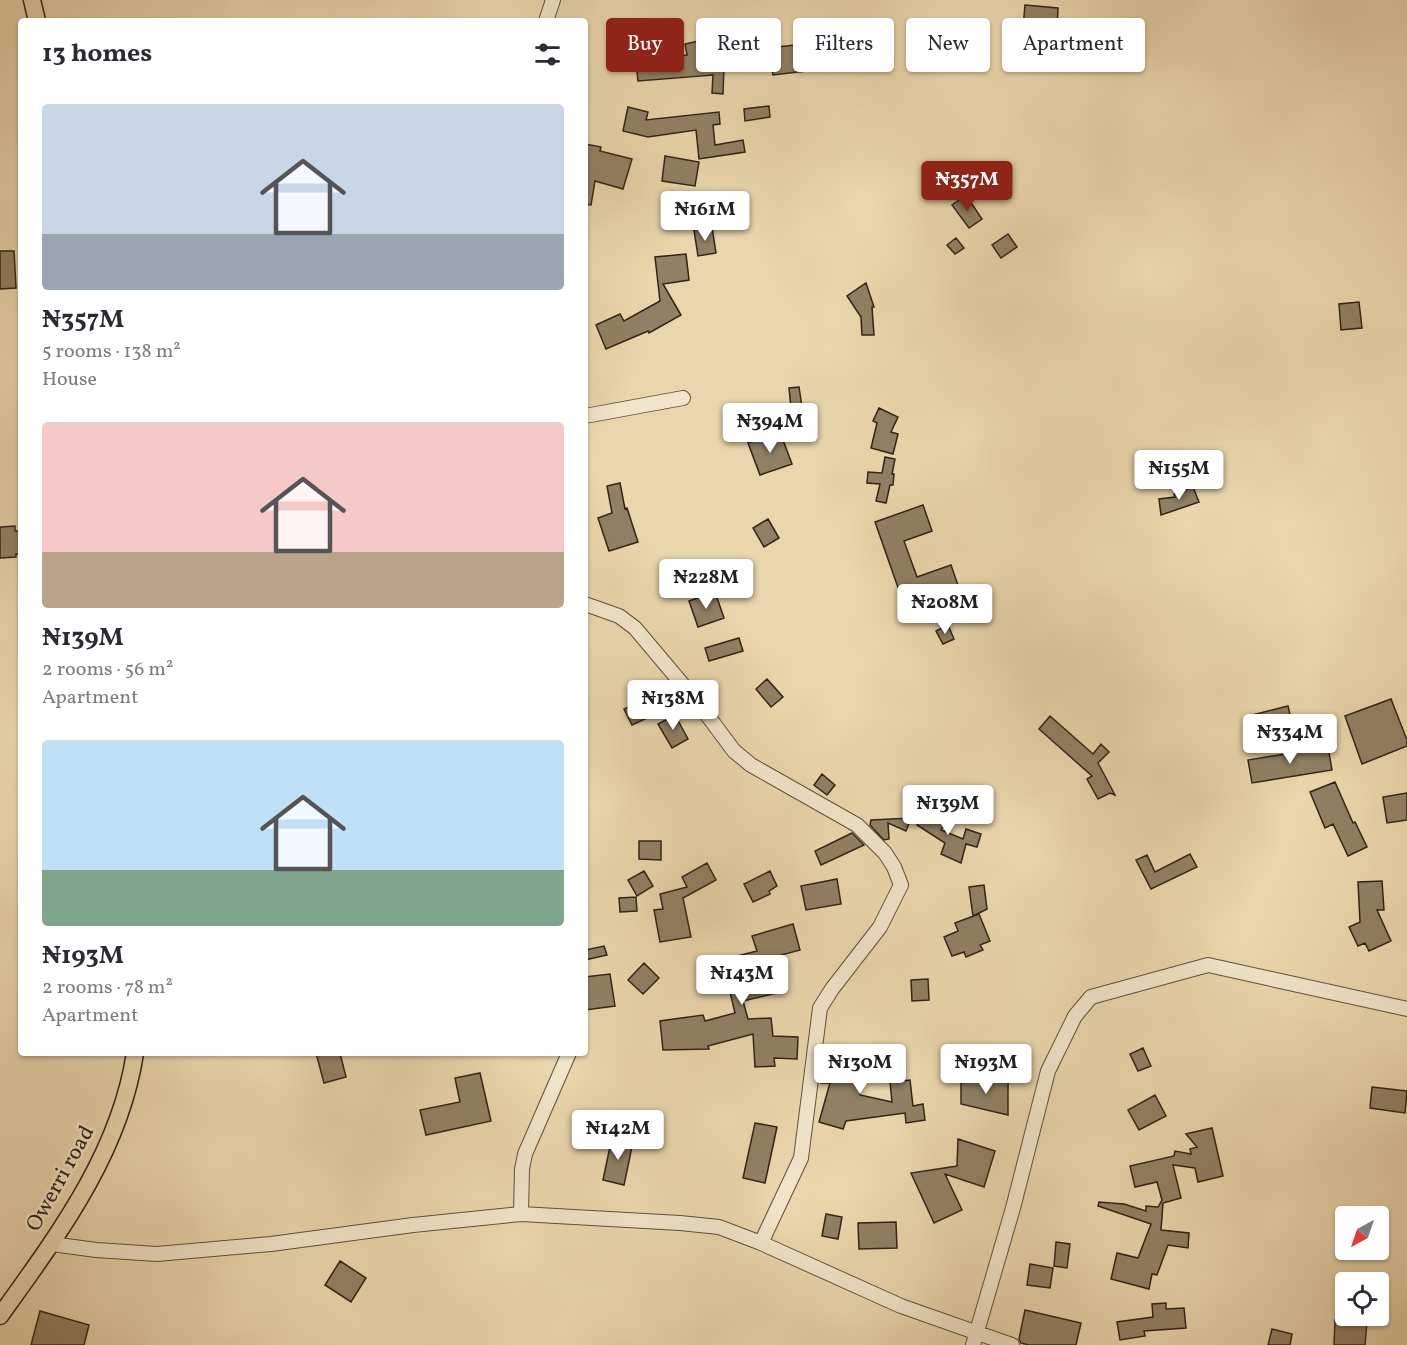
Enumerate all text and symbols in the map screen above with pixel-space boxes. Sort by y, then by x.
chip: Buy [606,18,684,72]
chip: Rent [696,18,781,72]
chip: Filters [793,18,894,72]
chip: New [906,18,990,72]
chip: Apartment [1002,18,1145,72]
text: 13 homes [42,36,152,72]
icon: filters [531,38,564,71]
icon: home [249,143,357,251]
pin: ₦357M [925,161,1009,212]
text: ₦357M [935,166,999,194]
pin: ₦161M [663,191,747,242]
text: ₦161M [675,196,735,224]
text: ₦357M [42,302,124,338]
text: 5 rooms · 138 m² [42,338,181,366]
text: House [42,366,97,394]
pin: ₦394M [728,403,812,454]
text: ₦394M [737,408,803,436]
pin: ₦155M [1137,450,1221,501]
text: ₦155M [1148,455,1210,483]
icon: home [249,461,357,569]
pin: ₦228M [664,559,748,610]
text: ₦228M [673,564,739,592]
pin: ₦208M [903,584,987,635]
text: ₦208M [911,589,979,617]
text: ₦139M [42,620,124,656]
text: 2 rooms · 56 m² [42,656,173,684]
pin: ₦138M [631,680,715,731]
text: Apartment [42,684,138,712]
text: ₦138M [642,685,704,713]
pin: ₦334M [1248,714,1332,765]
text: ₦334M [1257,719,1323,747]
icon: home [249,779,357,887]
pin: ₦139M [906,785,990,836]
text: ₦139M [917,790,979,818]
text: ₦193M [42,938,124,974]
pin: ₦143M [700,955,784,1006]
text: ₦143M [710,960,774,988]
text: 2 rooms · 78 m² [42,974,173,1002]
text: Apartment [42,1002,138,1030]
pin: ₦130M [818,1044,902,1095]
pin: ₦193M [944,1044,1028,1095]
text: ₦130M [828,1049,892,1077]
text: ₦193M [955,1049,1017,1077]
pin: ₦142M [576,1110,660,1161]
text: ₦142M [586,1115,650,1143]
street label: Owerri road [19,1120,103,1238]
north arrow [1335,1206,1389,1260]
map controls [1335,1206,1389,1326]
button: locate [1335,1272,1389,1326]

